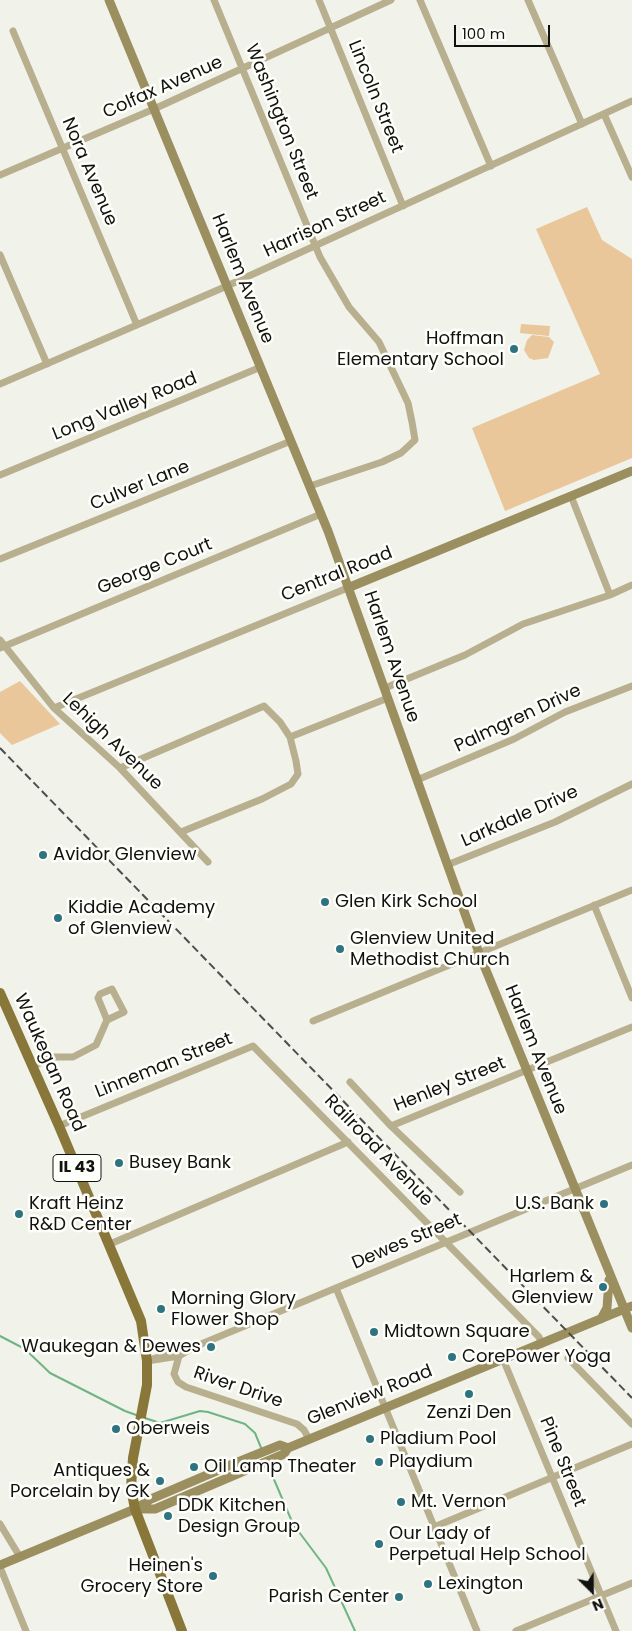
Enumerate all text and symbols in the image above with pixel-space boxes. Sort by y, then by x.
scale bar [457,15,553,47]
text: 100 m [462,23,505,44]
street label: Lincoln Street [343,37,407,157]
street label: Washington Street [240,41,322,203]
street label: Colfax Avenue [100,52,226,124]
street label: Nora Avenue [57,115,121,229]
street label: Harrison Street [260,187,390,263]
street label: Harlem Avenue [206,211,278,347]
place label: Hoffman Elementary School [337,328,504,370]
marker: Hoffman Elementary School [508,343,520,355]
street label: Long Valley Road [50,368,200,446]
street label: Culver Lane [87,456,193,516]
street label: George Court [95,534,215,600]
street label: Central Road [278,543,396,607]
street label: Harlem Avenue [358,588,424,726]
street label: Palmgren Drive [451,680,585,758]
street label: Lehigh Avenue [57,689,167,795]
street label: Larkdale Drive [458,782,582,852]
place label: Avidor Glenview [53,844,196,866]
marker: Avidor Glenview [37,849,49,861]
place label: Glen Kirk School [335,891,477,913]
marker: Glen Kirk School [319,896,331,908]
place label: Kiddie Academy of Glenview [68,897,215,940]
marker: Kiddie Academy of Glenview [52,912,64,924]
place label: Glenview United Methodist Church [350,928,510,971]
marker: Glenview United Methodist Church [334,943,346,955]
street label: Harlem Avenue [499,982,571,1118]
street label: Waukegan Road [9,990,89,1136]
street label: Linneman Street [92,1029,236,1103]
street label: Henley Street [391,1053,509,1117]
street label: Railroad Avenue [319,1091,437,1211]
place label: Busey Bank [129,1152,231,1174]
road number: IL 43 [53,1154,101,1182]
marker: Busey Bank [113,1157,125,1169]
place label: Kraft Heinz R&D Center [29,1193,132,1236]
place label: U.S. Bank [515,1193,594,1215]
marker: U.S. Bank [598,1198,610,1210]
marker: Kraft Heinz R&D Center [13,1208,25,1220]
street label: Dewes Street [349,1209,465,1275]
place label: Harlem & Glenview [509,1266,593,1308]
marker: Harlem & Glenview [597,1281,609,1293]
place label: Morning Glory Flower Shop [171,1288,296,1330]
marker: Morning Glory Flower Shop [155,1303,167,1315]
place label: Midtown Square [384,1321,530,1343]
marker: Midtown Square [368,1326,380,1338]
place label: Waukegan & Dewes [21,1336,201,1358]
marker: Waukegan & Dewes [205,1341,217,1353]
place label: CorePower Yoga [462,1346,611,1368]
marker: CorePower Yoga [446,1351,458,1363]
street label: Glenview Road [304,1361,436,1431]
street label: River Drive [190,1363,286,1413]
marker: Zenzi Den [463,1388,475,1400]
place label: Zenzi Den [426,1402,512,1424]
street label: Pine Street [534,1414,590,1510]
place label: Oberweis [126,1418,210,1440]
marker: Oberweis [110,1423,122,1435]
place label: Pladium Pool [380,1428,496,1450]
marker: Pladium Pool [364,1433,376,1445]
place label: Playdium [389,1451,473,1473]
place label: Oil Lamp Theater [204,1456,356,1478]
marker: Playdium [373,1456,385,1468]
place label: Antiques & Porcelain by GK [10,1460,150,1502]
marker: Oil Lamp Theater [188,1461,200,1473]
marker: Antiques & Porcelain by GK [154,1475,166,1487]
place label: Mt. Vernon [411,1491,506,1513]
place label: DDK Kitchen Design Group [178,1495,300,1538]
marker: Mt. Vernon [395,1496,407,1508]
marker: DDK Kitchen Design Group [162,1510,174,1522]
place label: Our Lady of Perpetual Help School [389,1523,586,1566]
marker: Our Lady of Perpetual Help School [373,1538,385,1550]
place label: Heinen's Grocery Store [81,1555,203,1598]
north arrow [567,1566,617,1616]
marker: Heinen's Grocery Store [207,1570,219,1582]
place label: Lexington [438,1573,523,1595]
marker: Lexington [422,1578,434,1590]
place label: Parish Center [269,1586,389,1608]
marker: Parish Center [393,1591,405,1603]
text: N [589,1594,607,1616]

